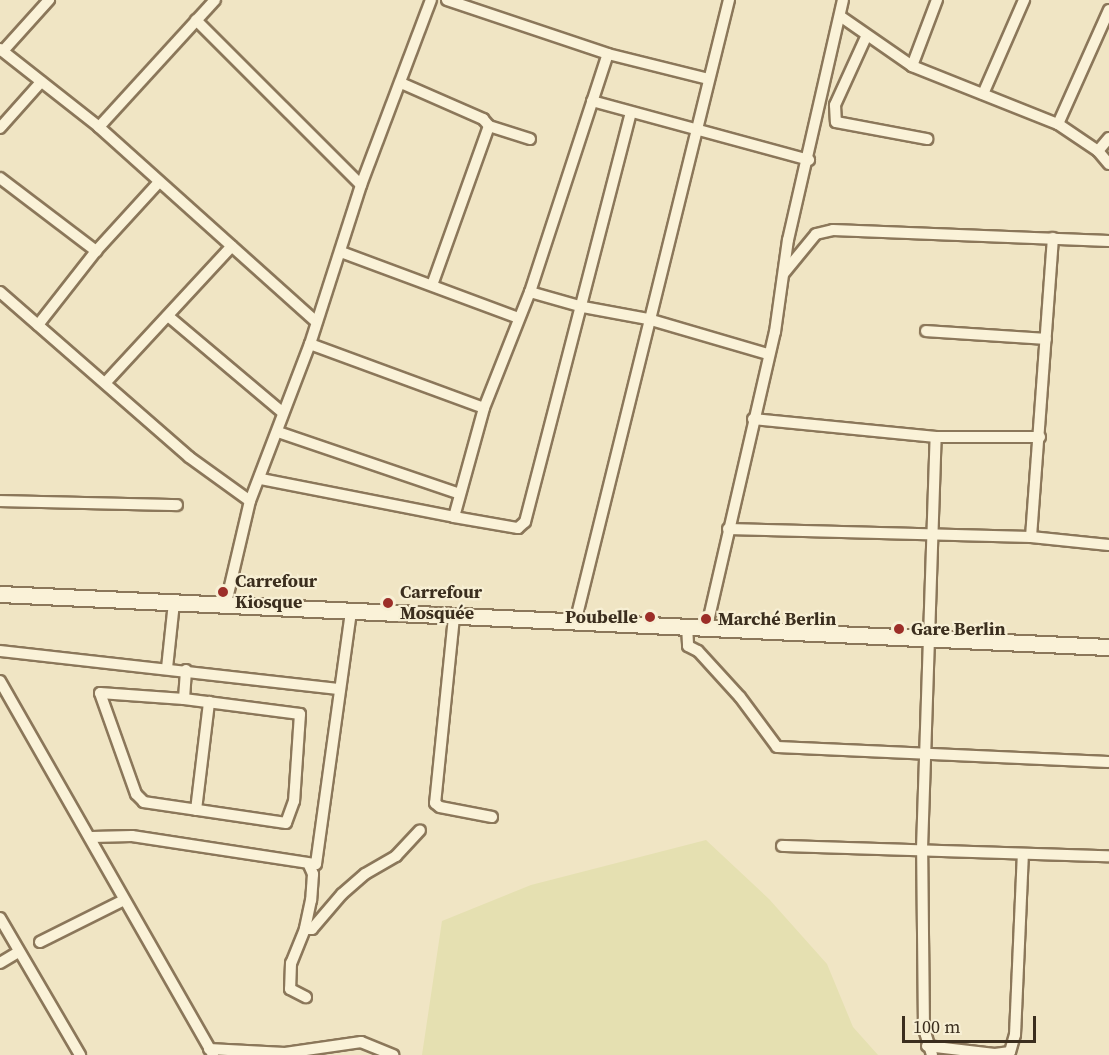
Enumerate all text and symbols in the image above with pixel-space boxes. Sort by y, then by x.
place label: Carrefour Kiosque [235,571,317,614]
place label: Carrefour Mosquée [400,582,482,624]
marker: Carrefour Kiosque [216,585,230,599]
marker: Carrefour Mosquée [381,596,395,610]
place label: Poubelle [565,606,638,628]
place label: Marché Berlin [718,608,836,630]
marker: Poubelle [643,610,657,624]
marker: Marché Berlin [699,612,713,626]
place label: Gare Berlin [911,618,1006,640]
marker: Gare Berlin [892,622,906,636]
scale bar [905,1004,1038,1042]
text: 100 m [913,1014,960,1039]

